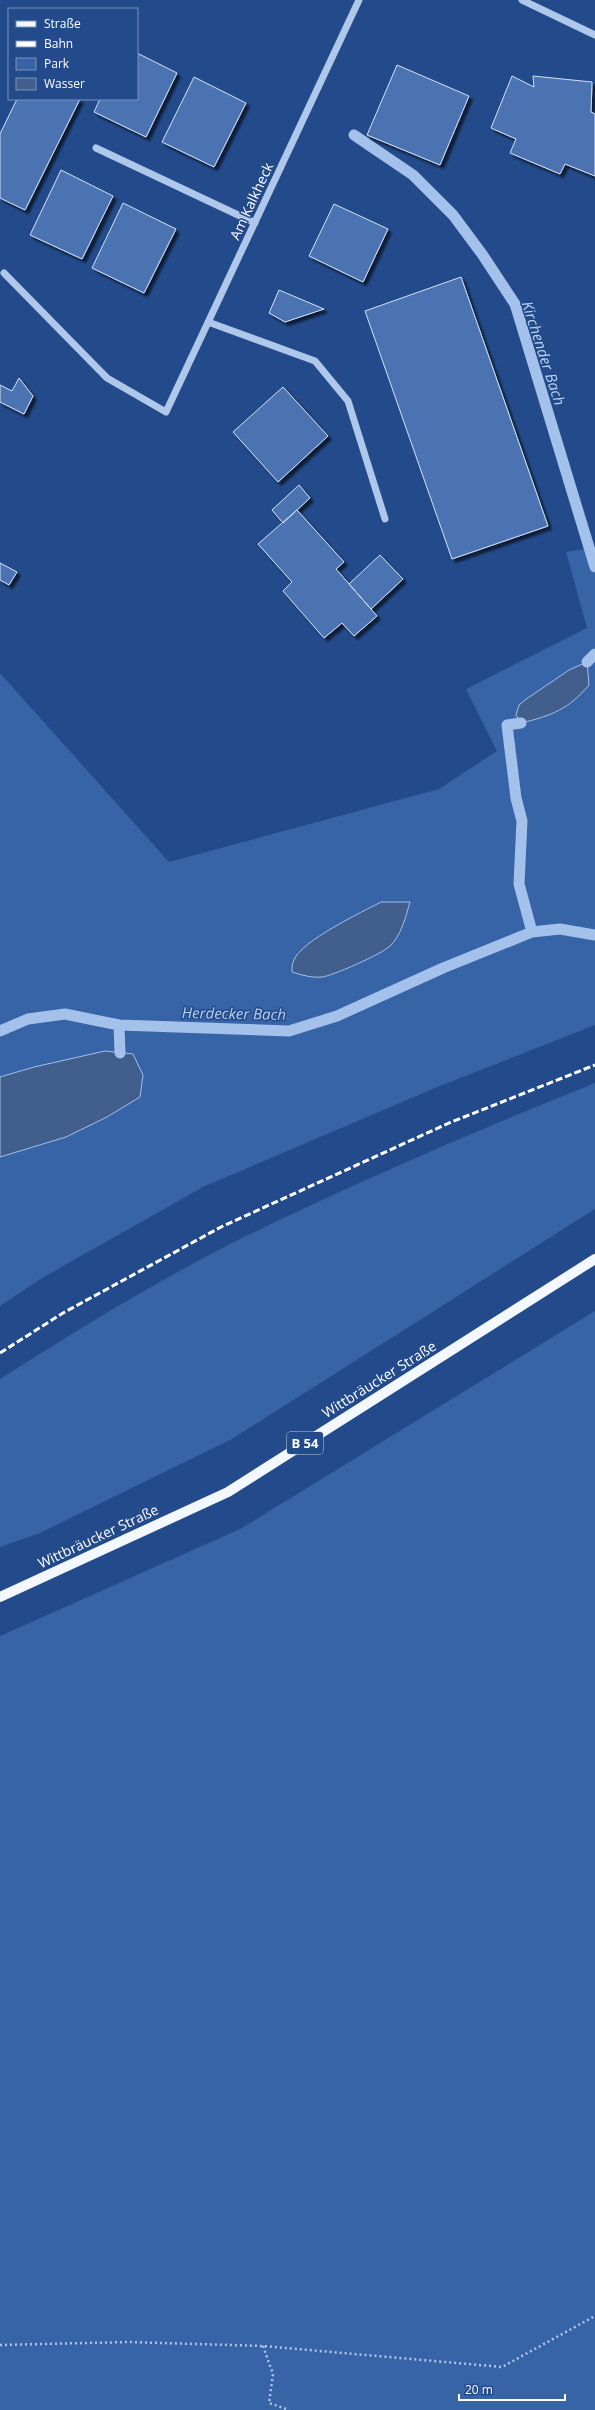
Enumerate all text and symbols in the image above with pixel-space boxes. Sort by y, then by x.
legend [8,8,138,100]
text: Straße [44,15,81,32]
text: Bahn [44,35,73,52]
text: Park [44,55,70,72]
text: Wasser [44,75,85,92]
street label: Am Kalkheck [225,159,277,243]
water label: Kirchender Bach [518,298,570,408]
water label: Herdecker Bach [182,1002,286,1024]
street label: Wittbräucker Straße [318,1336,440,1422]
road number: B 54 [287,1432,323,1454]
street label: Wittbräucker Straße [35,1500,162,1572]
scale bar [459,2376,565,2402]
text: 20 m [465,2381,493,2398]

